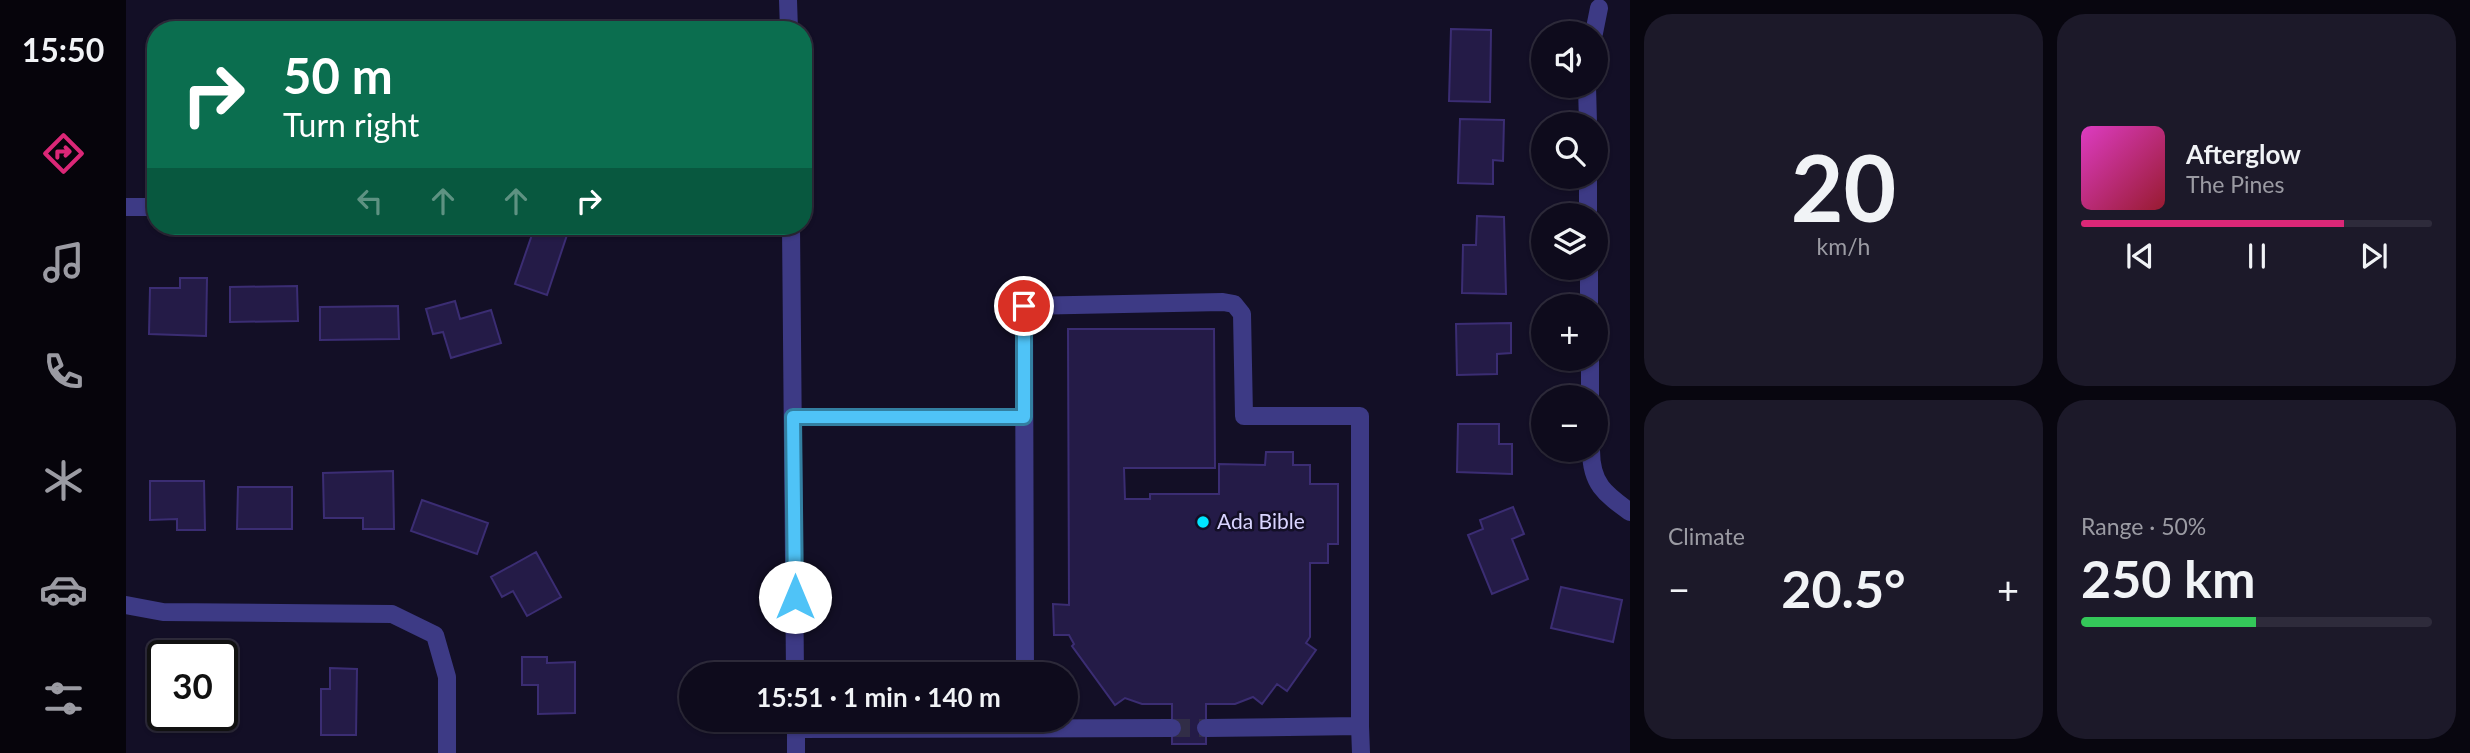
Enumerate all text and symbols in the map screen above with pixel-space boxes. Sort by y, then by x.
map controls [1531,21,1608,462]
button: sound [1531,21,1608,98]
text: 15:50 [22,30,104,69]
text: 50 m [283,46,393,104]
icon: right [168,49,259,140]
text: Turn right [283,105,419,144]
button: search [1531,112,1608,189]
icon: directions [39,129,88,178]
text: 20 [1791,132,1896,241]
text: Afterglow [2186,138,2301,170]
text: The Pines [2186,170,2284,198]
icon: left [351,182,389,220]
icon: ahead [424,182,462,220]
icon: ahead [497,182,535,220]
icon: right [570,182,608,220]
button: layers [1531,203,1608,280]
text: km/h [1817,232,1870,260]
icon: previous [2121,237,2159,275]
icon: pause [2238,237,2276,275]
icon: next [2355,237,2393,275]
icon: music [39,238,88,287]
pin [994,276,1054,336]
icon: arrive [1005,287,1043,325]
button: + [1531,294,1608,371]
icon: phone [39,347,88,396]
button: − [1531,385,1608,462]
icon: climate [39,456,88,505]
place label: Ada Bible [1217,508,1305,533]
text: Range · 50% [2081,512,2206,540]
marker: Ada Bible [1195,514,1211,530]
text: Climate [1668,522,1745,550]
text: 250 km [2081,547,2255,609]
text: 20.5° [1781,557,1906,619]
position arrow [758,560,832,634]
icon: car [39,565,88,614]
text: − [1668,566,1690,612]
text: + [1997,566,2019,612]
speed limit sign: 30 [147,640,238,731]
icon: filters [39,674,88,723]
text: 15:51 · 1 min · 140 m [756,681,1001,713]

